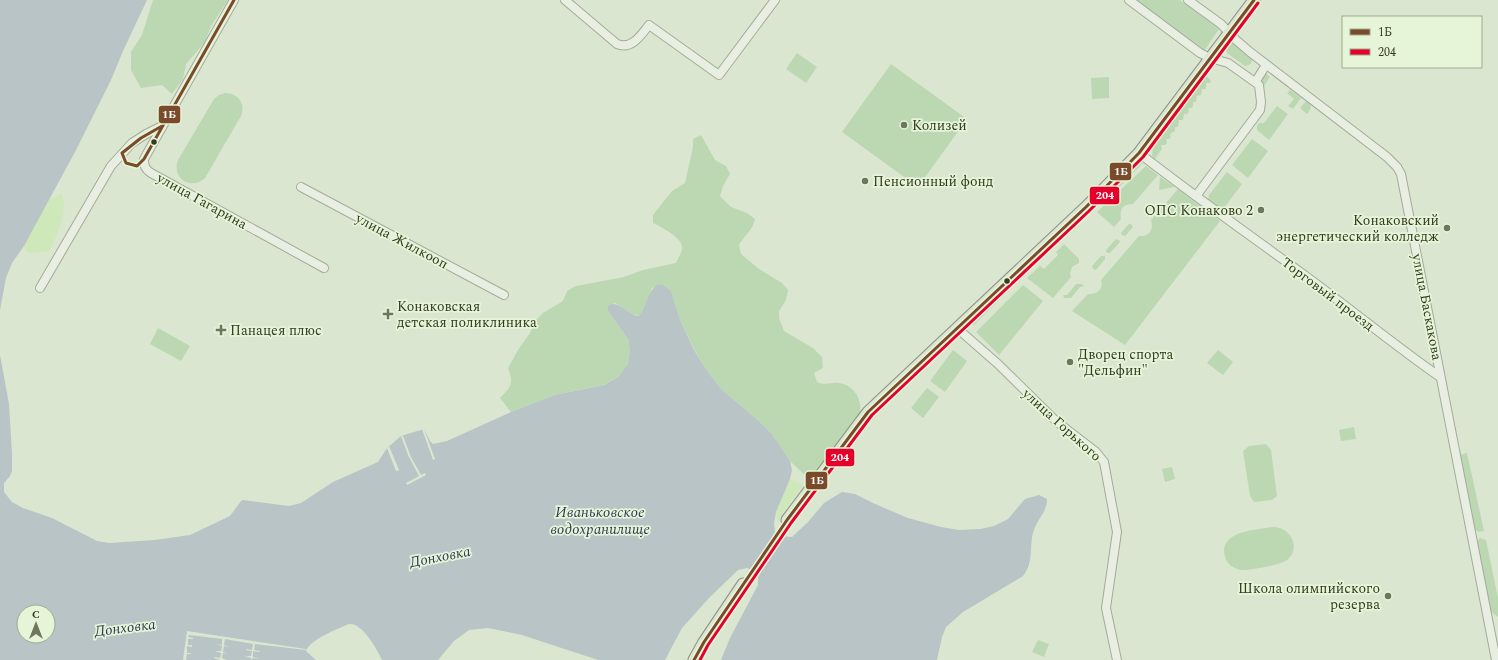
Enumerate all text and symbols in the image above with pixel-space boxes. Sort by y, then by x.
legend [1342,16,1482,68]
text: 1Б [1378,23,1392,42]
text: 204 [1378,43,1396,62]
line badge: 1Б [158,105,181,124]
text: 1Б [162,106,176,123]
place label: Колизей [912,115,967,136]
marker: Колизей [899,120,909,130]
unlabelled marker [149,137,159,147]
line badge: 1Б [1109,162,1132,181]
text: 1Б [1114,163,1128,180]
street label: улица Гагарина [152,167,251,235]
place label: Пенсионный фонд [873,171,993,192]
marker: Пенсионный фонд [860,176,870,186]
line badge: 204 [1089,186,1120,205]
text: 204 [1096,187,1115,204]
place label: ОПС Конаково 2 [1144,200,1253,221]
marker: ОПС Конаково 2 [1256,205,1266,215]
street label: улица Жилкооп [351,207,452,274]
place label: Конаковский энергетический колледж [1276,210,1439,247]
marker: Конаковский энергетический колледж [1442,223,1452,233]
street label: улица Баскакова [1406,251,1448,362]
street label: Торговый проезд [1277,252,1379,336]
unlabelled marker [1002,276,1012,286]
place label: Конаковская детская поликлиника [397,296,537,333]
marker: Конаковская детская поликлиника [382,308,394,320]
place label: Панацея плюс [230,320,322,341]
marker: Панацея плюс [215,324,227,336]
place label: Дворец спорта "Дельфин" [1078,344,1173,381]
marker: Дворец спорта "Дельфин" [1065,357,1075,367]
street label: улица Горького [1017,383,1106,466]
line badge: 204 [825,448,855,467]
text: 204 [831,449,850,466]
line badge: 1Б [805,471,828,490]
text: 1Б [810,472,824,489]
water label: Иваньковское водохранилище [550,501,650,541]
water label: Донховка [407,540,473,574]
place label: Школа олимпийского резерва [1238,578,1380,615]
marker: Школа олимпийского резерва [1383,591,1393,601]
north arrow [16,604,56,644]
text: С [32,606,40,623]
water label: Донховка [92,613,157,643]

